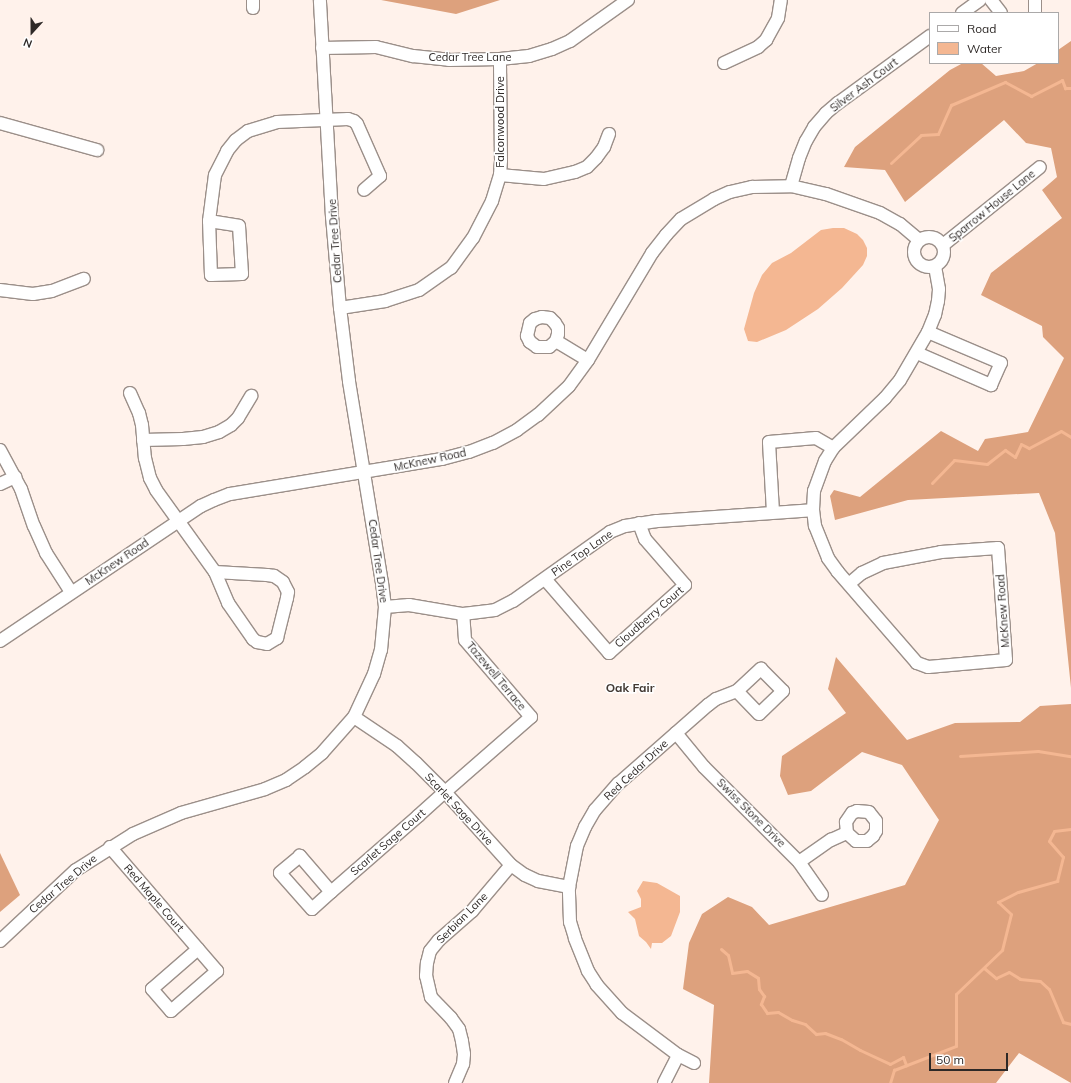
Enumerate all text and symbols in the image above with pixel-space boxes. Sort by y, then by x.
north arrow [12,12,52,52]
legend [929,12,1059,64]
text: Road [967,21,996,36]
text: N [21,35,34,51]
text: Water [967,41,1002,56]
street label: Cedar Tree Lane [429,50,511,64]
street label: Silver Ash Court [828,55,900,115]
street label: Falconwood Drive [493,76,507,168]
street label: Sparrow House Lane [946,167,1038,245]
street label: Cedar Tree Drive [325,198,345,284]
street label: McKnew Road [393,446,467,474]
street label: Cedar Tree Drive [366,518,390,604]
street label: Pine Top Lane [549,527,615,579]
street label: McKnew Road [83,536,151,588]
street label: McKnew Road [994,574,1012,648]
street label: Cloudberry Court [612,584,686,650]
street label: Tazewell Terrace [464,639,528,713]
district label: Oak Fair [606,681,654,695]
street label: Red Cedar Drive [601,737,671,803]
street label: Scarlet Sage Drive [422,770,496,848]
street label: Swiss Stone Drive [714,776,788,850]
street label: Scarlet Sage Court [348,806,428,878]
street label: Cedar Tree Drive [26,852,100,916]
street label: Red Maple Court [121,862,187,934]
street label: Serbian Lane [434,890,490,946]
scale bar [931,1045,1010,1071]
text: 50 m [936,1052,964,1067]

